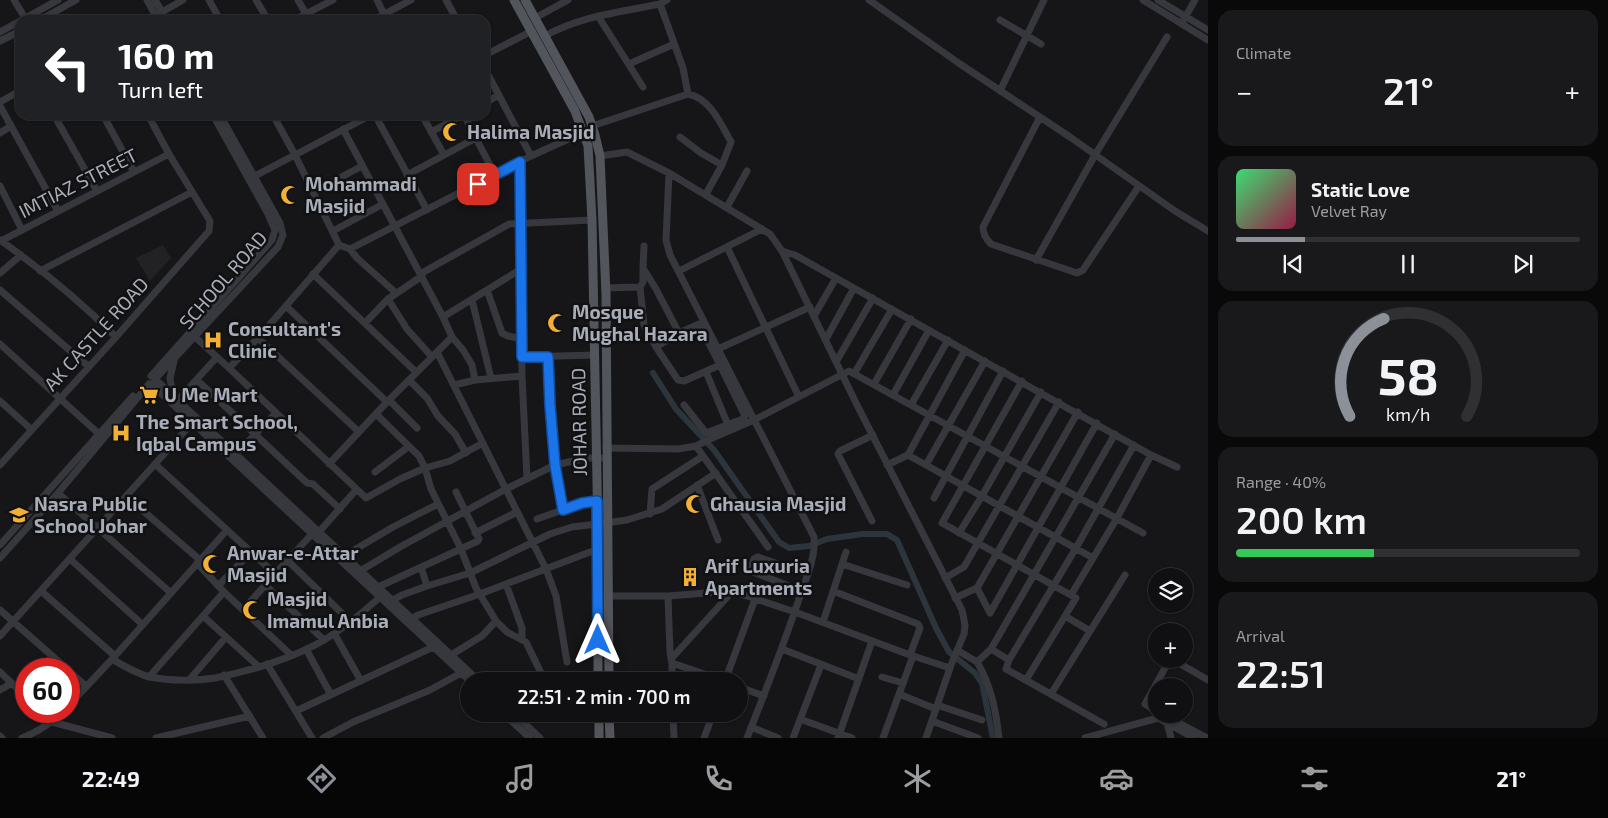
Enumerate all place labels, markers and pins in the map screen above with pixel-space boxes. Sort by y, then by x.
place label: Halima Masjid [467,120,594,143]
mosque icon: Halima Masjid [441,121,463,143]
pin [457,163,499,205]
place label: Mohammadi Masjid [305,172,417,217]
mosque icon: Mohammadi Masjid [279,184,301,206]
place label: Mosque Mughal Hazara [572,300,708,345]
mosque icon: Mosque Mughal Hazara [546,312,568,334]
place label: Consultant's Clinic [228,317,341,362]
hospital icon: Consultant's Clinic [202,329,224,351]
place label: U Me Mart [164,383,258,406]
supermarket icon: U Me Mart [138,384,160,406]
place label: The Smart School, Iqbal Campus [136,410,298,455]
hospital icon: The Smart School, Iqbal Campus [110,422,132,444]
place label: Nasra Public School Johar [34,492,147,537]
place label: Ghausia Masjid [710,492,846,515]
mosque icon: Ghausia Masjid [684,493,706,515]
school or university icon: Nasra Public School Johar [8,504,30,526]
place label: Anwar-e-Attar Masjid [227,541,359,586]
mosque icon: Anwar-e-Attar Masjid [201,553,223,575]
place label: Arif Luxuria Apartments [705,554,812,599]
building icon: Arif Luxuria Apartments [679,566,701,588]
place label: Masjid Imamul Anbia [267,587,389,632]
mosque icon: Masjid Imamul Anbia [241,599,263,621]

